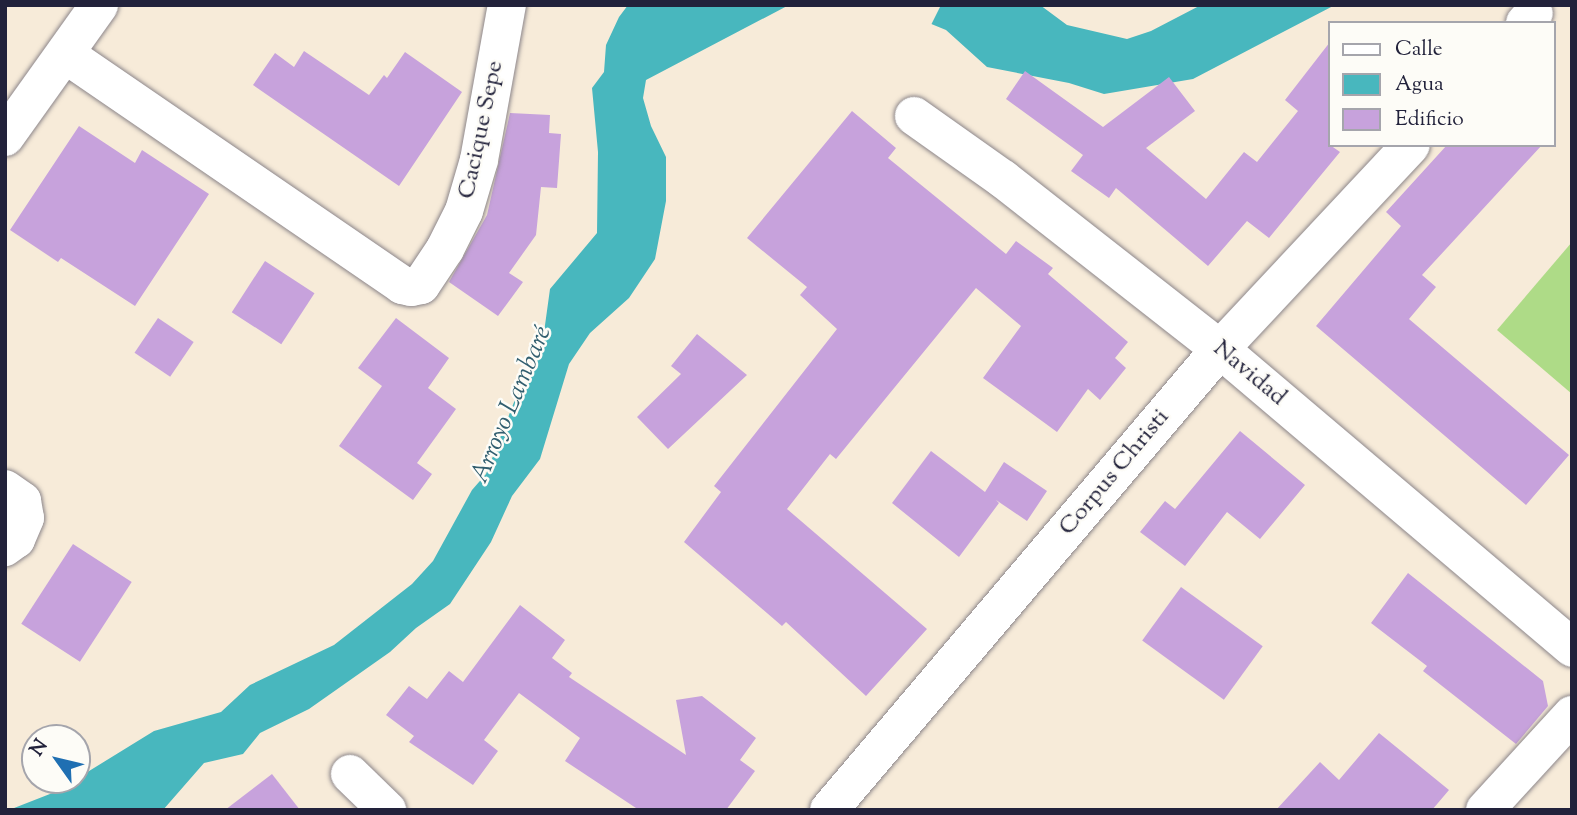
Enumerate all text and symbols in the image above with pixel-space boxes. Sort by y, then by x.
legend [1328,21,1556,147]
text: Calle [1395,35,1443,65]
street label: Cacique Sepe [453,58,511,202]
text: Agua [1395,70,1444,100]
text: Edificio [1395,105,1464,135]
water label: Arroyo Lambaré [465,322,559,488]
street label: Navidad [1206,335,1292,413]
street label: Corpus Christi [1054,404,1176,542]
north arrow [21,724,91,794]
text: N [24,734,55,762]

